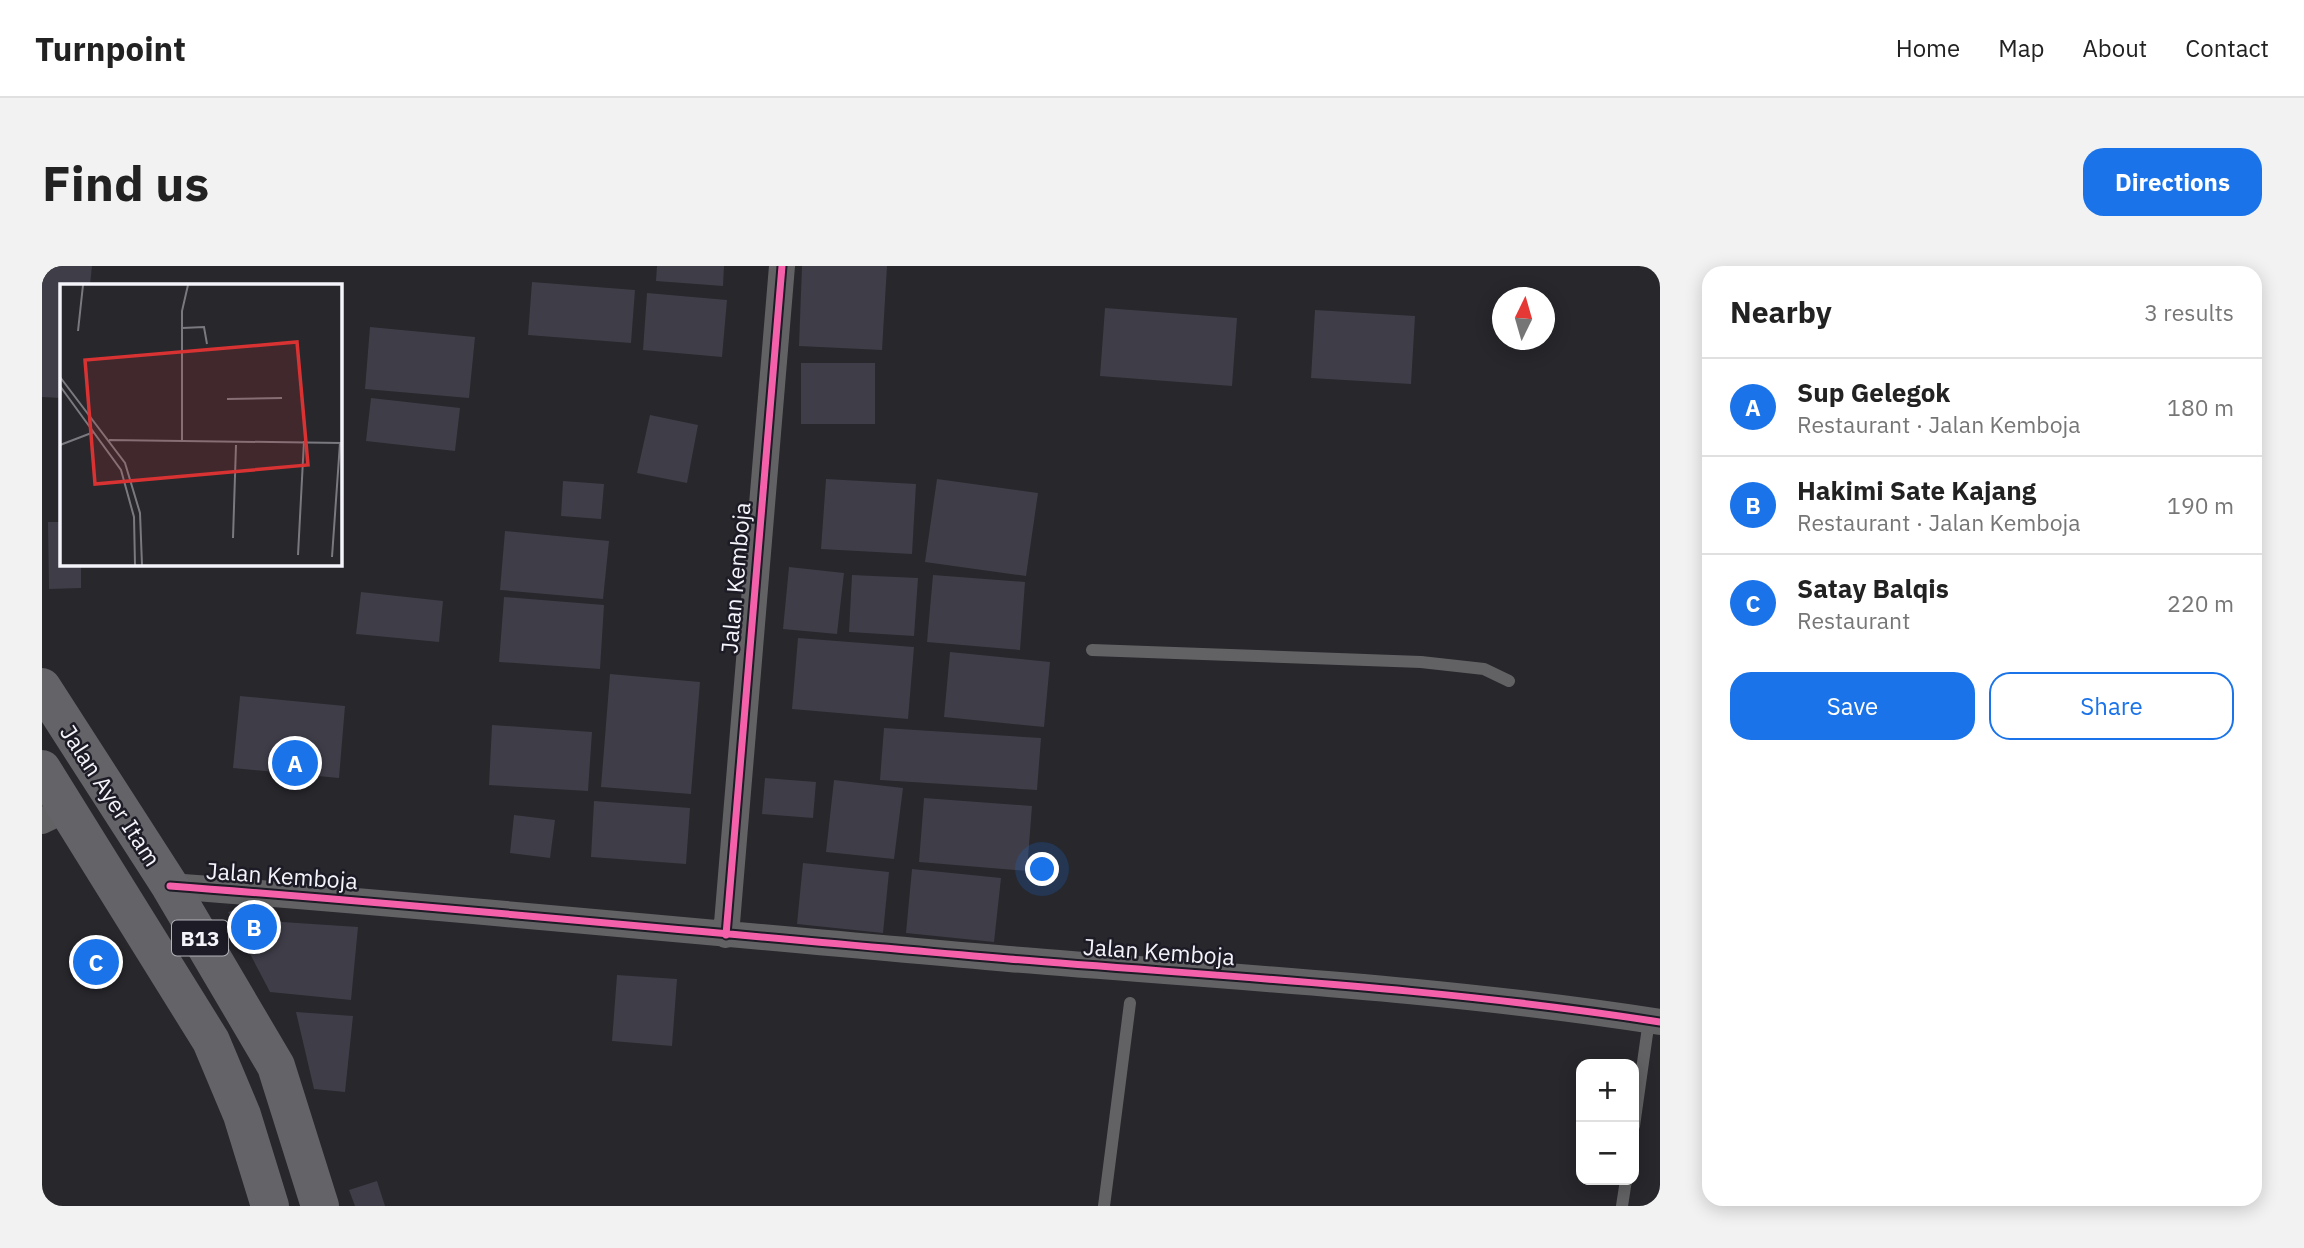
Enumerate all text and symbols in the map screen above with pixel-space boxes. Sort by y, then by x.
text: Turnpoint [35,27,186,70]
text: Home [1896,32,1960,64]
text: Map [1998,32,2044,64]
text: About [2082,32,2147,64]
text: Contact [2185,32,2269,64]
button: Directions [2083,148,2262,216]
text: Find us [42,151,209,214]
inset map [60,284,341,565]
north arrow [1492,287,1555,350]
text: Nearby [1730,292,1832,331]
text: 3 results [2144,297,2234,327]
text: Sup Gelegok [1797,375,1950,409]
text: A [1745,392,1761,422]
text: 180 m [2167,392,2234,422]
text: Restaurant · Jalan Kemboja [1797,409,2081,439]
text: Hakimi Sate Kajang [1797,473,2036,507]
text: B [1745,490,1761,520]
text: 190 m [2167,490,2234,520]
street label: Jalan Kemboja [713,501,757,655]
text: Restaurant · Jalan Kemboja [1797,507,2081,537]
text: Satay Balqis [1797,571,1949,605]
text: C [1746,588,1760,618]
text: 220 m [2167,588,2234,618]
text: Restaurant [1797,605,1910,635]
button: Save [1730,672,1975,740]
button: Share [1989,672,2234,740]
street label: Jalan Ayer Itam [54,719,168,871]
pin: A [272,737,318,789]
your location [1025,852,1059,886]
street label: Jalan Kemboja [205,855,359,895]
pin: B [231,901,277,953]
road number: B13 [172,920,228,956]
street label: Jalan Kemboja [1082,931,1236,971]
pin: C [73,936,119,988]
map controls [1576,1059,1639,1185]
button: + [1576,1059,1639,1122]
button: − [1576,1122,1639,1185]

